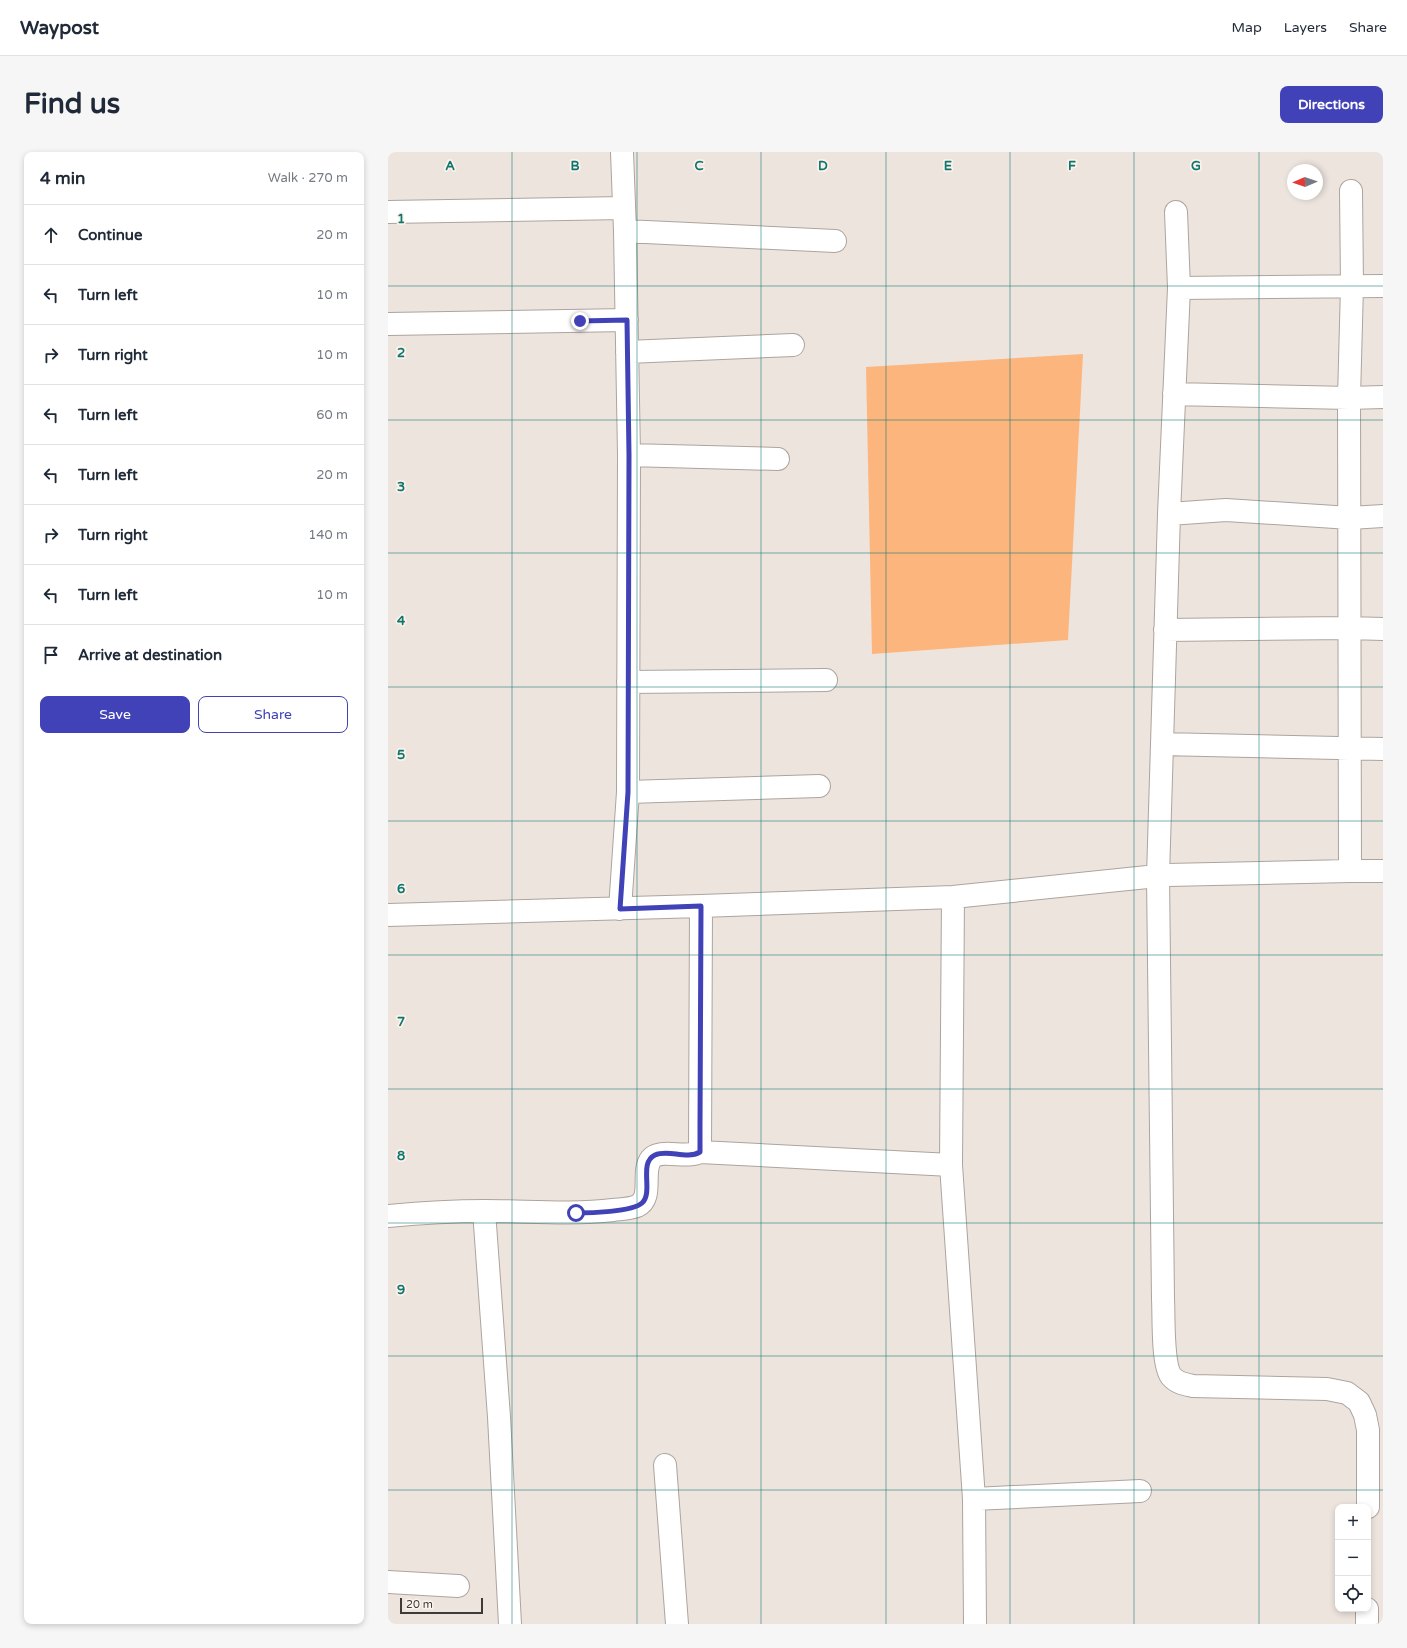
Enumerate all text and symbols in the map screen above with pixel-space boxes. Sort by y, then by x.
text: Waypost [20,17,99,39]
text: Map [1232,19,1262,36]
text: Layers [1284,19,1327,36]
text: Share [1349,19,1387,36]
button: Directions [1280,86,1383,123]
text: Find us [24,87,120,121]
text: A [445,158,455,174]
text: B [570,158,580,174]
text: C [694,158,704,174]
text: D [818,158,828,174]
text: E [944,158,952,174]
text: F [1068,158,1076,174]
text: G [1191,158,1201,174]
north arrow [1287,164,1323,200]
text: 4 min [40,168,85,189]
text: Walk · 270 m [268,170,348,186]
text: 1 [397,211,405,227]
icon: ahead [40,224,62,246]
text: Continue [78,226,142,244]
text: 20 m [316,227,348,243]
icon: left [40,284,62,306]
text: Turn left [78,286,138,304]
text: 10 m [316,287,348,303]
route end [571,312,589,330]
icon: right [40,344,62,366]
text: 2 [397,345,405,361]
text: Turn right [78,346,148,364]
text: 10 m [316,347,348,363]
icon: left [40,404,62,426]
text: Turn left [78,406,138,424]
text: 60 m [316,407,348,423]
icon: left [40,464,62,486]
text: Turn left [78,466,138,484]
text: 20 m [316,467,348,483]
text: 3 [397,479,405,495]
icon: right [40,524,62,546]
text: Turn right [78,526,148,544]
text: 140 m [308,527,348,543]
icon: left [40,584,62,606]
text: Turn left [78,586,138,604]
text: 10 m [316,587,348,603]
text: 4 [397,613,406,629]
icon: arrive [40,644,62,666]
text: Arrive at destination [78,646,222,664]
button: Save [40,696,190,733]
button: Share [198,696,348,733]
text: 5 [397,747,405,763]
text: 6 [397,881,405,897]
text: 7 [397,1014,405,1030]
text: 8 [397,1148,405,1164]
route start [567,1204,585,1222]
text: 9 [397,1282,405,1298]
map controls [1335,1504,1371,1612]
button: + [1335,1504,1371,1540]
button: − [1335,1540,1371,1576]
button: locate [1335,1576,1371,1612]
scale bar [400,1596,483,1615]
text: 20 m [406,1598,433,1611]

